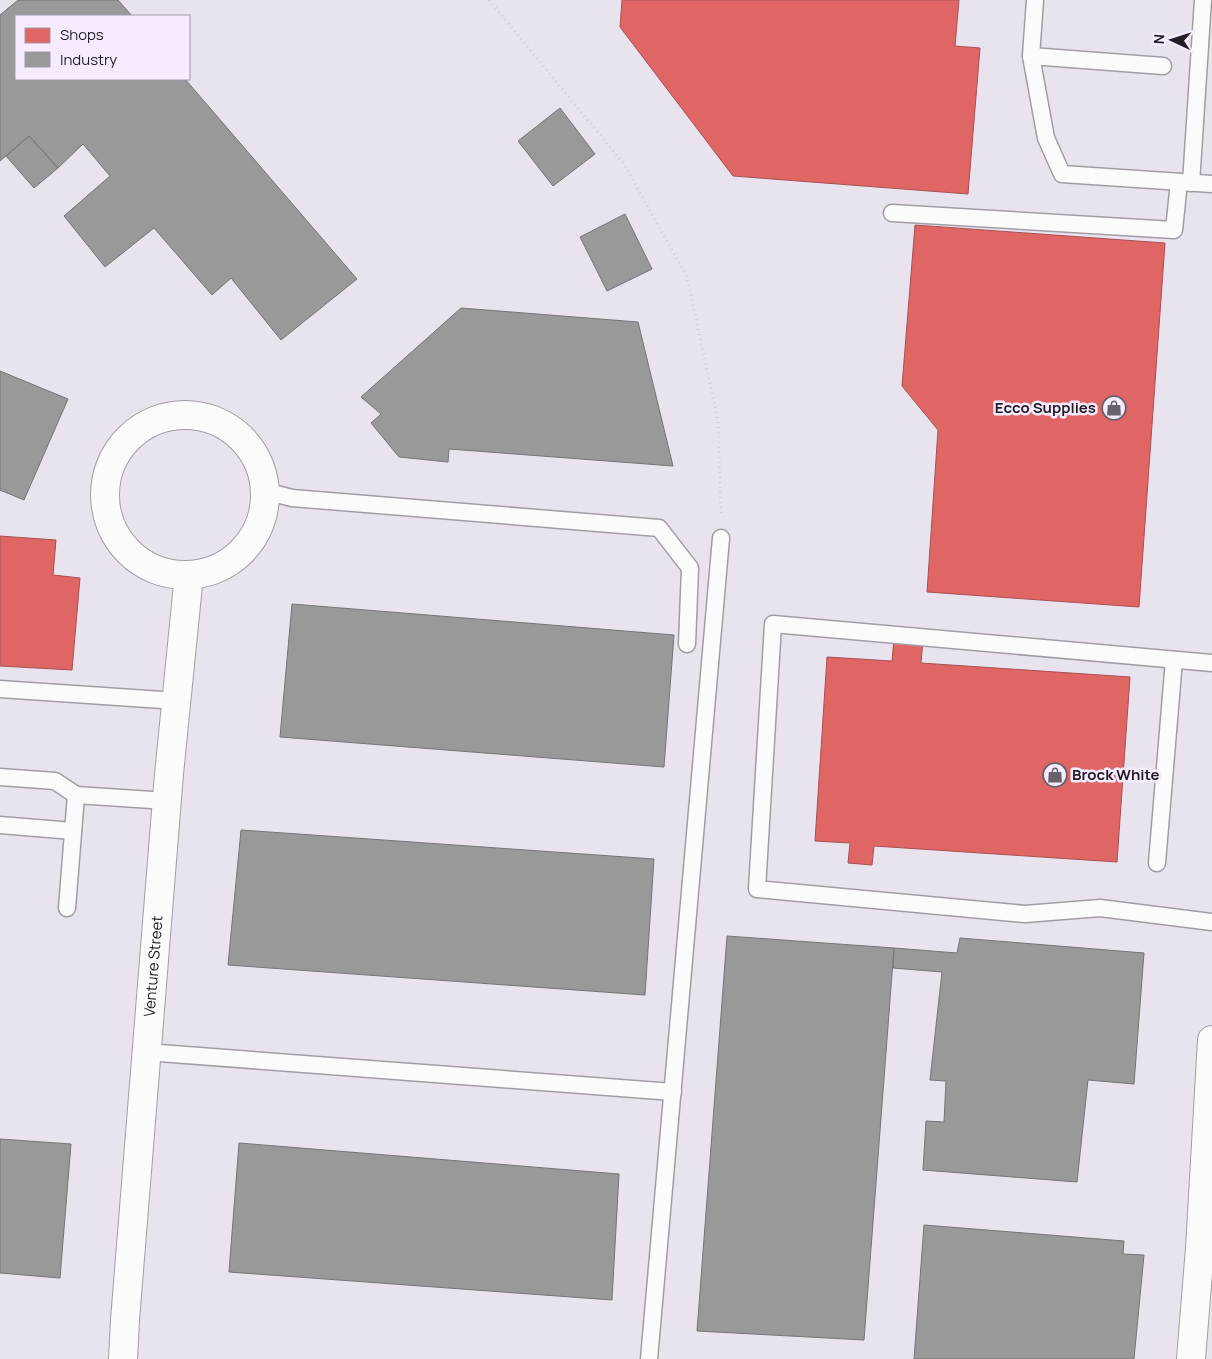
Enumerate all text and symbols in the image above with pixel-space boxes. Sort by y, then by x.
legend [15,15,190,80]
north arrow [1147,15,1197,65]
text: Shops [60,24,104,45]
text: N [1149,33,1168,45]
text: Industry [60,49,117,70]
shop icon: Ecco Supplies [1101,395,1127,421]
place label: Ecco Supplies [995,397,1096,418]
shop icon: Brock White [1042,762,1068,788]
place label: Brock White [1072,764,1160,785]
street label: Venture Street [138,915,168,1018]

